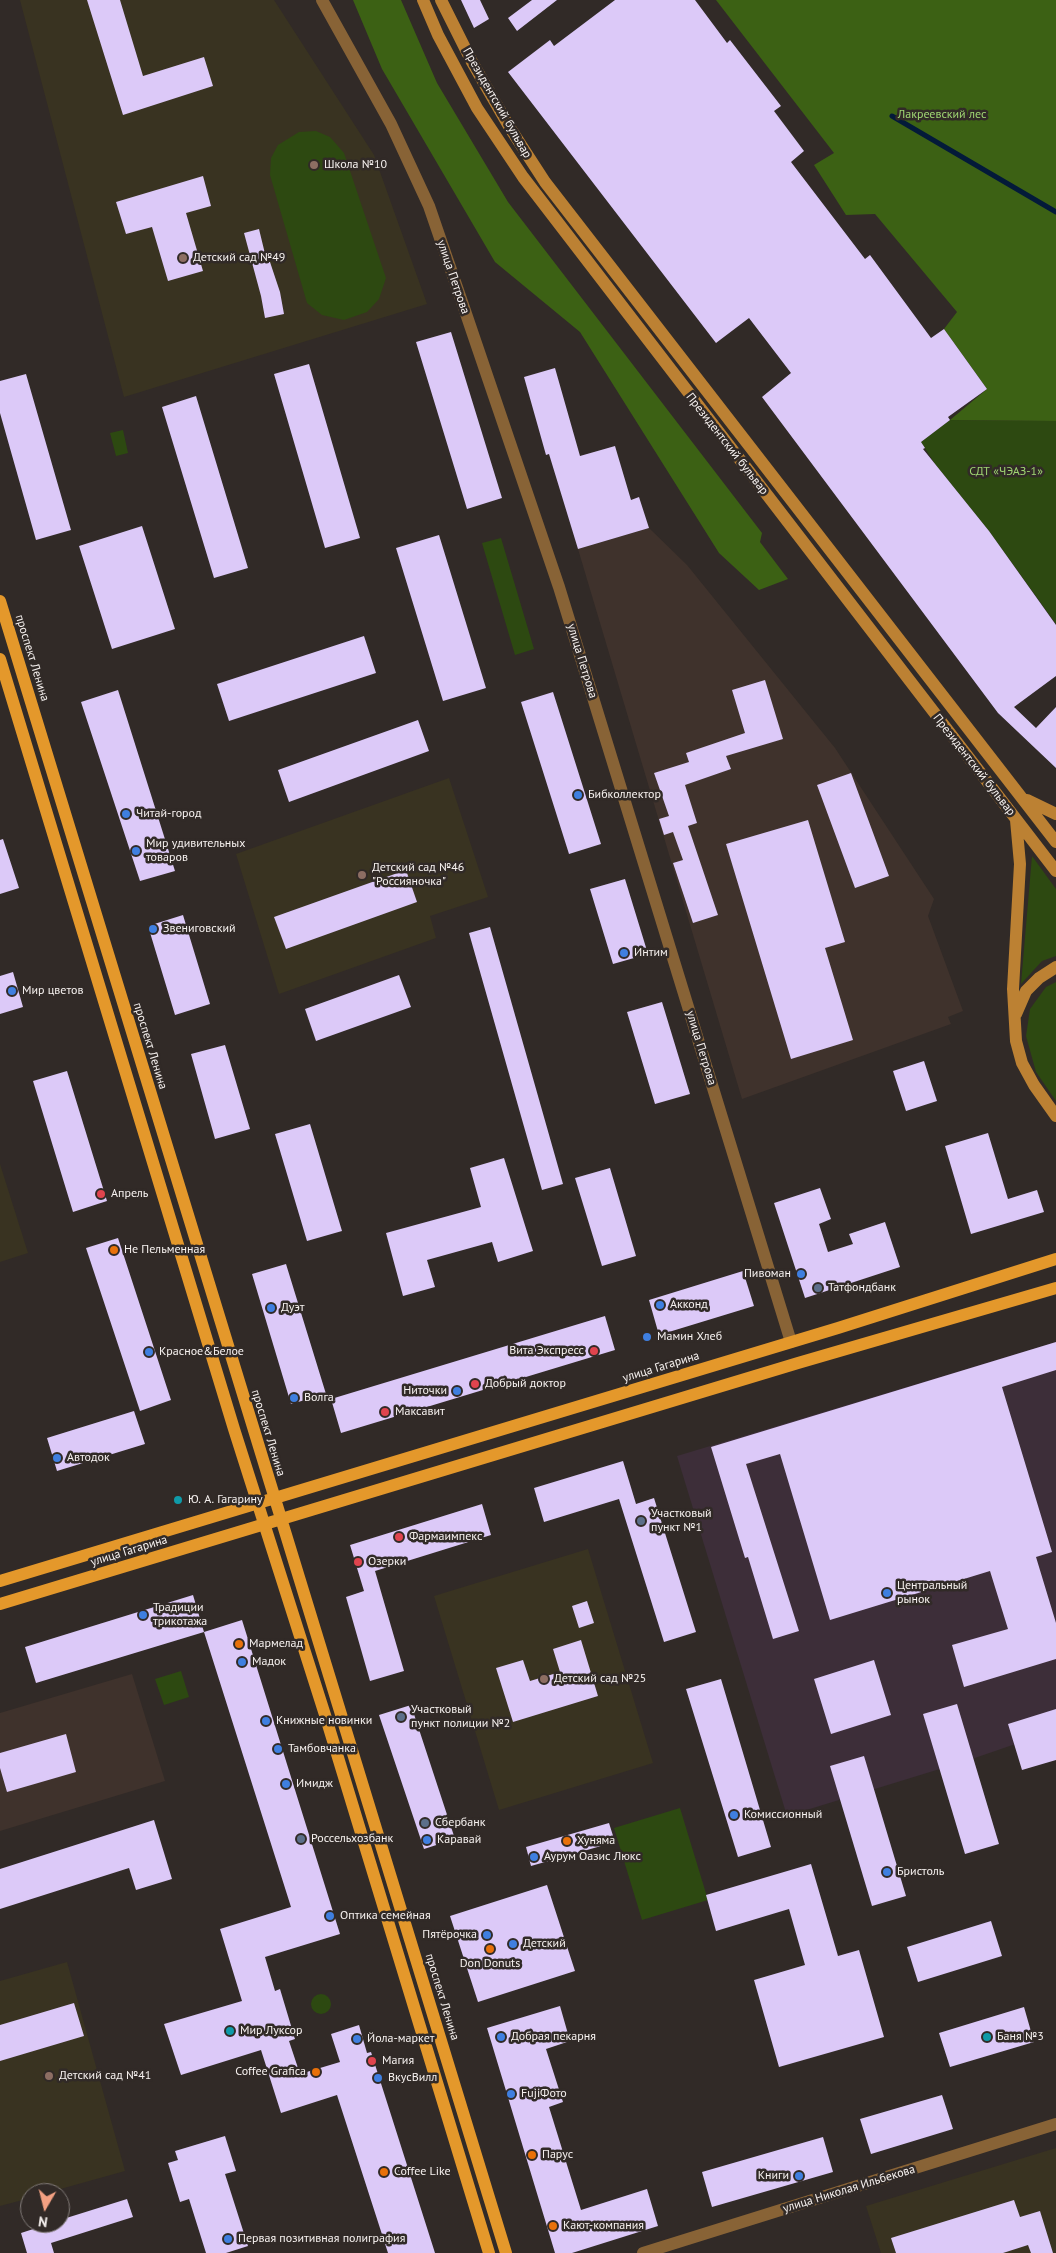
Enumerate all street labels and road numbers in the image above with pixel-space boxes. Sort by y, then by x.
street label: Президентский бульвар [459,45,535,161]
street label: улица Петрова [434,238,472,316]
street label: Президентский бульвар [683,390,771,498]
street label: проспект Ленина [12,613,52,703]
street label: улица Петрова [564,622,600,700]
street label: Президентский бульвар [930,711,1018,819]
street label: проспект Ленина [130,1001,170,1091]
street label: улица Петрова [683,1009,719,1087]
street label: улица Гагарина [621,1348,701,1386]
street label: проспект Ленина [248,1388,288,1478]
street label: улица Гагарина [89,1532,169,1570]
street label: проспект Ленина [422,1952,462,2042]
street label: улица Николая Ильбекова [781,2162,917,2216]

